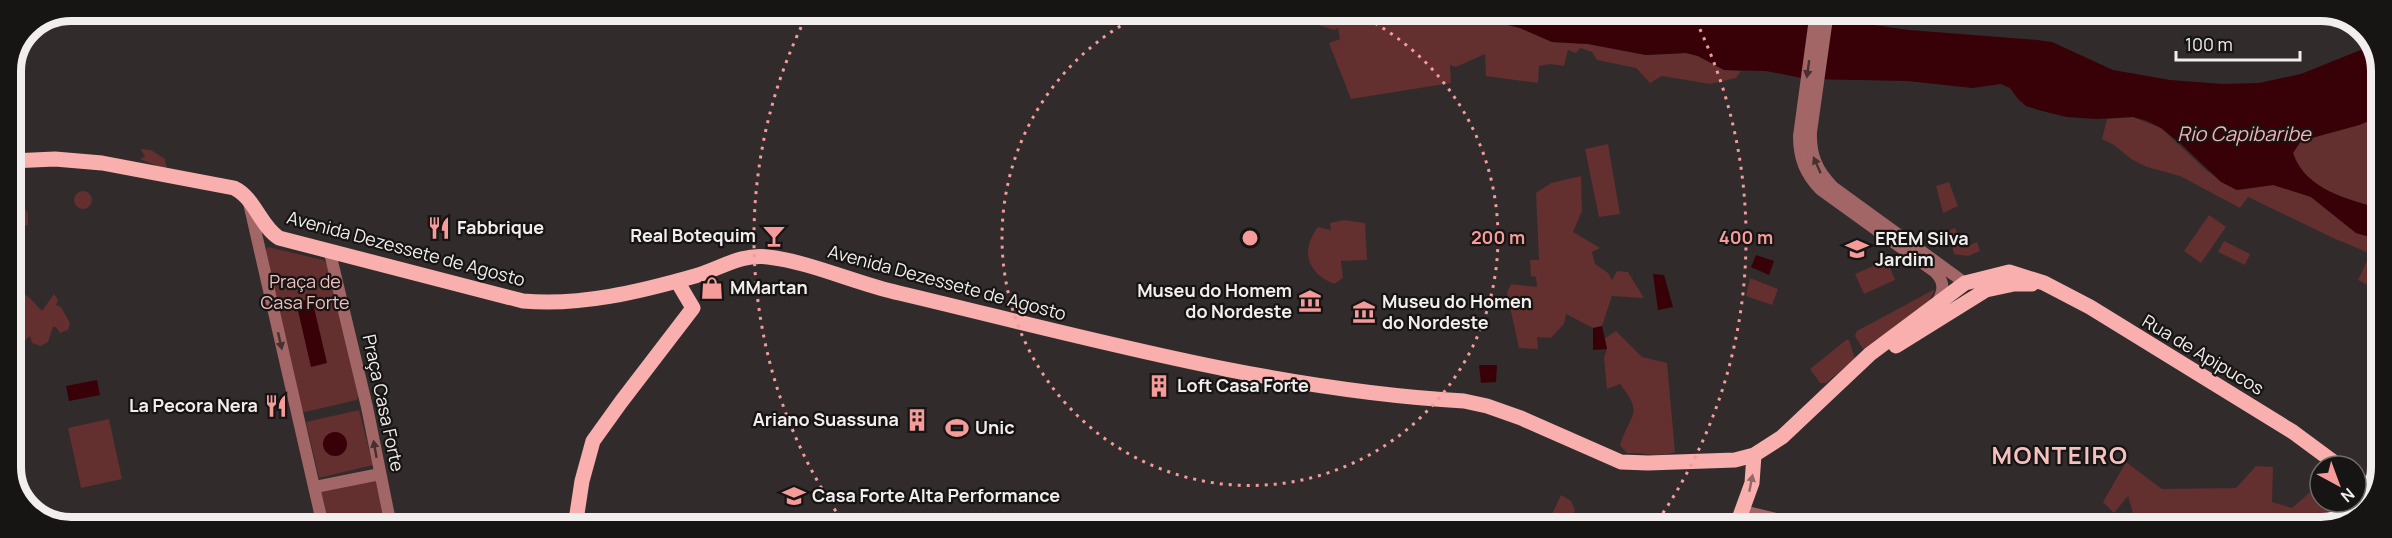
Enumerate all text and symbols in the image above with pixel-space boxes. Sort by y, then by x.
scale bar [2176,24,2300,62]
text: 100 m [2185,32,2233,56]
one-way arrow [1804,60,1813,79]
water label: Rio Capibaribe [2177,120,2312,147]
one-way arrow [1812,155,1822,173]
street label: Avenida Dezessete de Agosto [285,205,528,291]
restaurant icon: Fabbrique [426,215,452,241]
place label: Fabbrique [457,215,544,239]
place label: Real Botequim [630,223,756,247]
bar icon: Real Botequim [761,223,787,249]
text: 200 m [1471,225,1525,249]
text: 400 m [1719,225,1773,249]
place label: EREM Silva Jardim [1875,226,1969,271]
centre of rings [1240,228,1260,248]
school or university icon: EREM Silva Jardim [1844,236,1870,262]
street label: Avenida Dezessete de Agosto [826,239,1069,325]
park label: Praça de Casa Forte [260,269,350,314]
shop icon: MMartan [699,275,725,301]
place label: MMartan [730,275,808,299]
place label: Museu do Homem do Nordeste [1137,278,1292,323]
museum icon: Museu do Homem do Nordeste [1297,288,1323,314]
place label: Museu do Homen do Nordeste [1382,289,1532,334]
museum icon: Museu do Homen do Nordeste [1351,299,1377,325]
street label: Rua de Apipucos [2138,308,2269,400]
one-way arrow [276,332,286,350]
street label: Praça Casa Forte [358,332,410,474]
building icon: Loft Casa Forte [1146,373,1172,399]
place label: Loft Casa Forte [1177,373,1309,397]
place label: La Pecora Nera [129,393,258,417]
restaurant icon: La Pecora Nera [263,393,289,419]
place label: Ariano Suassuna [753,407,899,431]
building icon: Ariano Suassuna [904,407,930,433]
sports icon: Unic [944,415,970,441]
place label: Unic [975,415,1015,439]
district label: MONTEIRO [1992,438,2128,471]
one-way arrow [370,439,379,458]
north arrow [2308,454,2368,514]
one-way arrow [1746,473,1755,492]
school or university icon: Casa Forte Alta Performance [781,483,807,509]
place label: Casa Forte Alta Performance [812,483,1060,507]
text: N [2336,483,2359,507]

